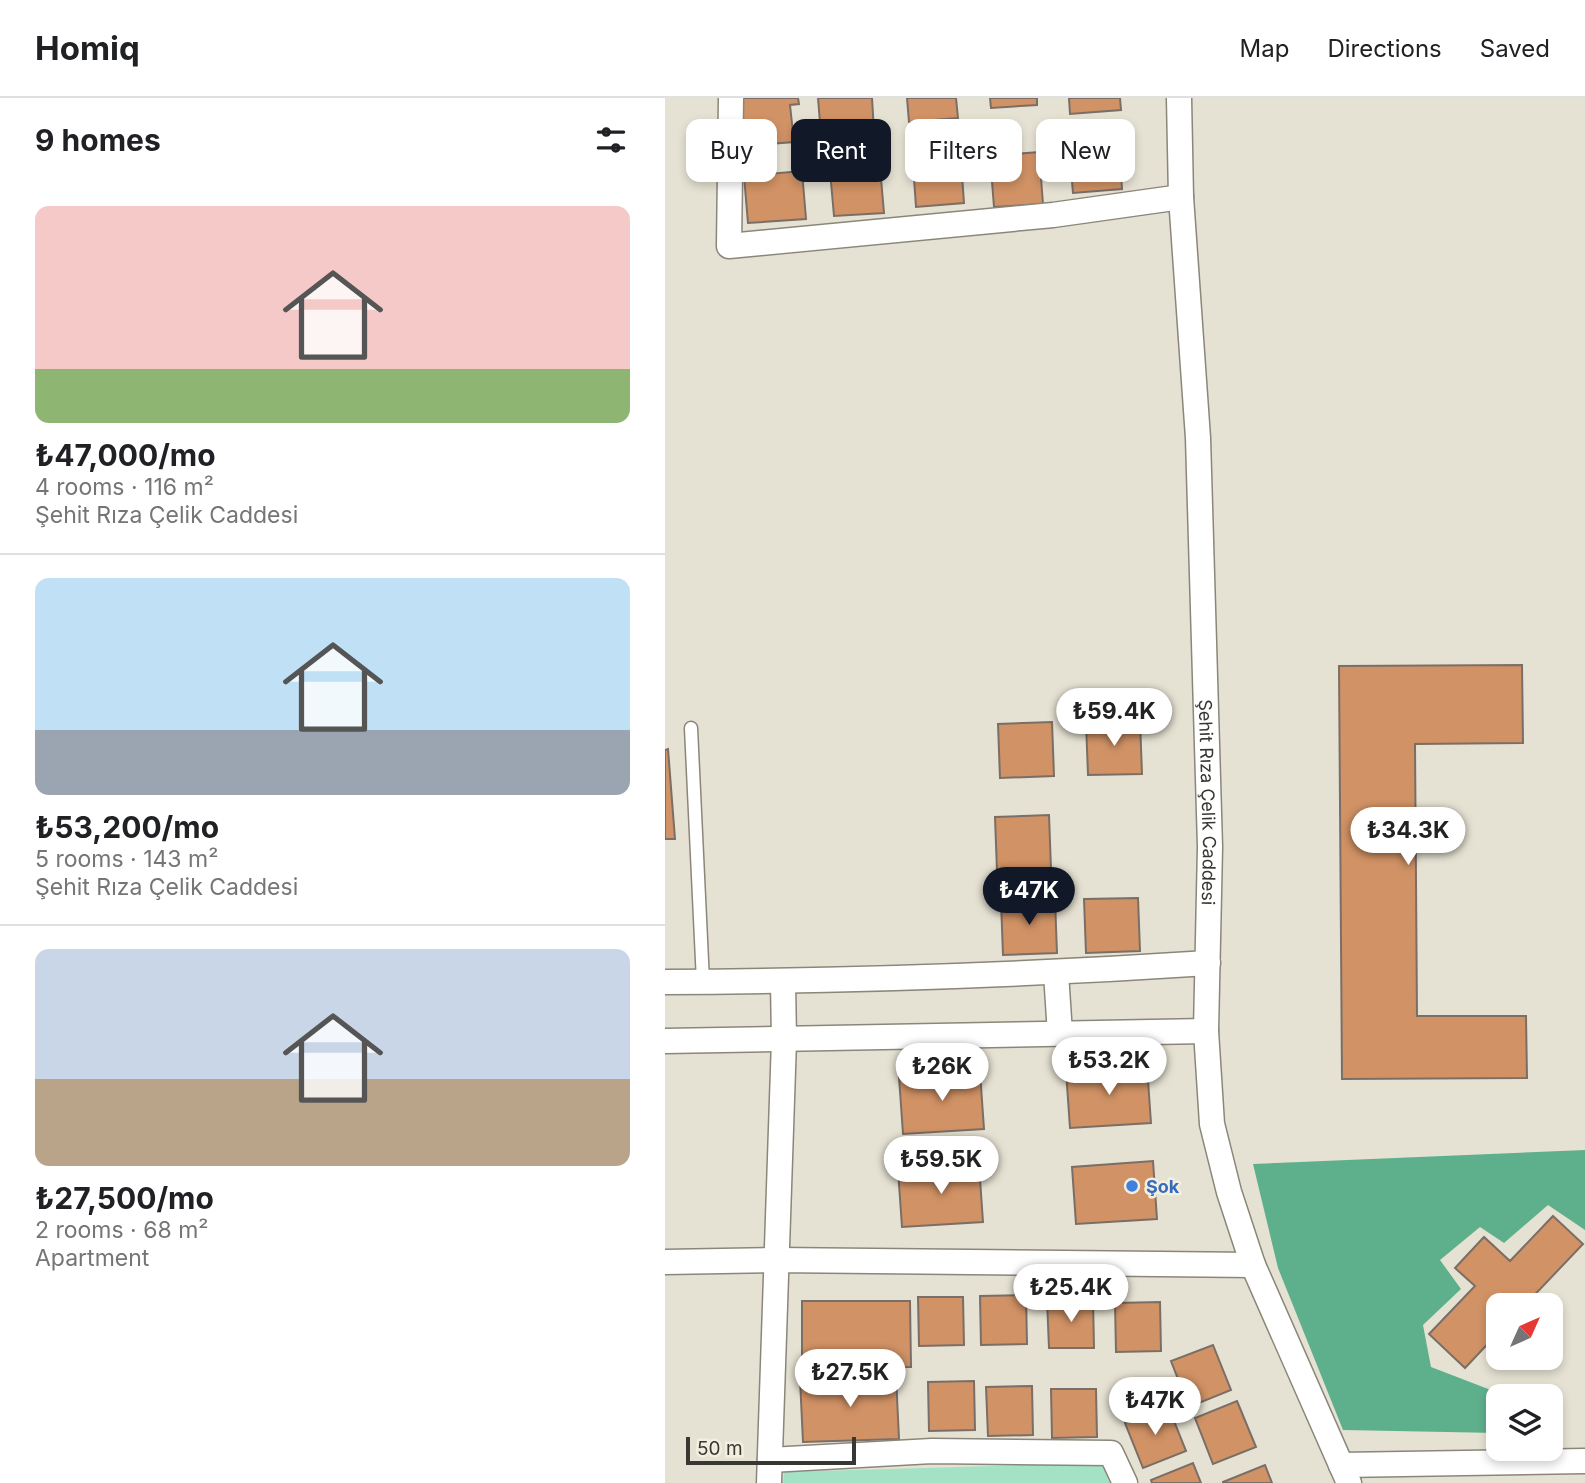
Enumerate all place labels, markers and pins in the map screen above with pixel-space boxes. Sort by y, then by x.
pin: ₺59.4K [1057,688,1171,748]
pin: ₺34.3K [1351,808,1465,867]
pin: ₺47K [988,868,1070,927]
pin: ₺53.2K [1052,1038,1166,1097]
pin: ₺26K [901,1044,983,1103]
pin: ₺59.5K [884,1136,998,1196]
place label: Şok [1146,1176,1180,1197]
marker: Şok [1124,1178,1140,1194]
pin: ₺25.4K [1014,1264,1128,1324]
pin: ₺27.5K [793,1350,907,1409]
pin: ₺47K [1114,1378,1196,1437]

